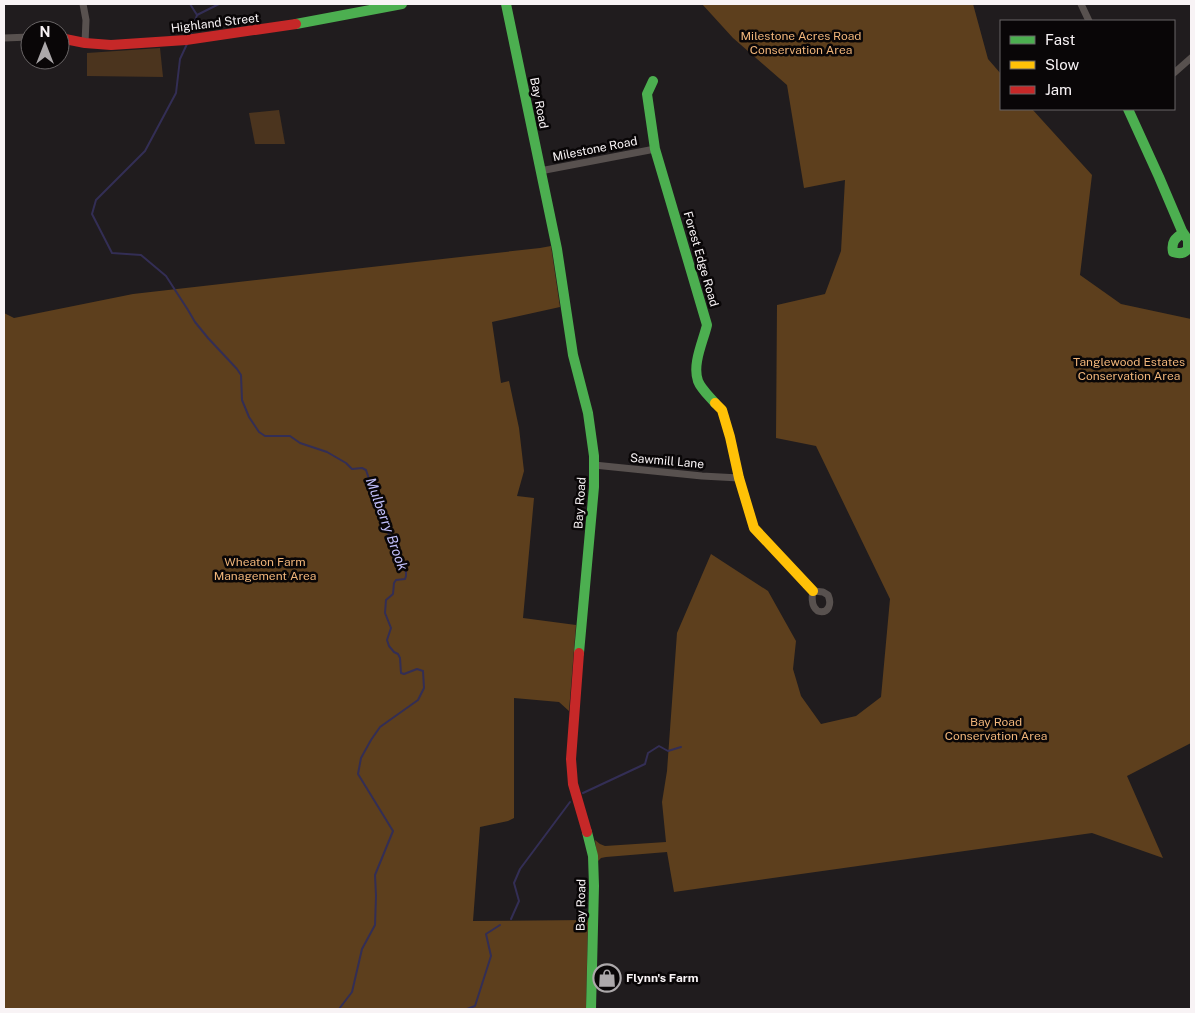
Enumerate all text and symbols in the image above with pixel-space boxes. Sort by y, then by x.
street label: Highland Street [170,11,260,35]
north arrow [20,20,70,70]
legend [1000,20,1175,110]
text: N [40,24,50,40]
park label: Milestone Acres Road Conservation Area [740,29,862,57]
text: Fast [1045,31,1075,48]
text: Slow [1045,56,1080,73]
street label: Bay Road [527,76,551,130]
text: Jam [1045,81,1072,98]
street label: Milestone Road [551,134,639,164]
street label: Forest Edge Road [681,210,721,308]
park label: Tanglewood Estates Conservation Area [1073,355,1185,383]
street label: Sawmill Lane [629,451,705,471]
water label: Mulberry Brook [363,475,411,573]
street label: Bay Road [571,476,589,530]
park label: Wheaton Farm Management Area [214,555,316,583]
park label: Bay Road Conservation Area [945,715,1047,743]
street label: Bay Road [574,879,588,931]
shop icon: Flynn's Farm [592,963,622,993]
place label: Flynn's Farm [626,971,699,985]

